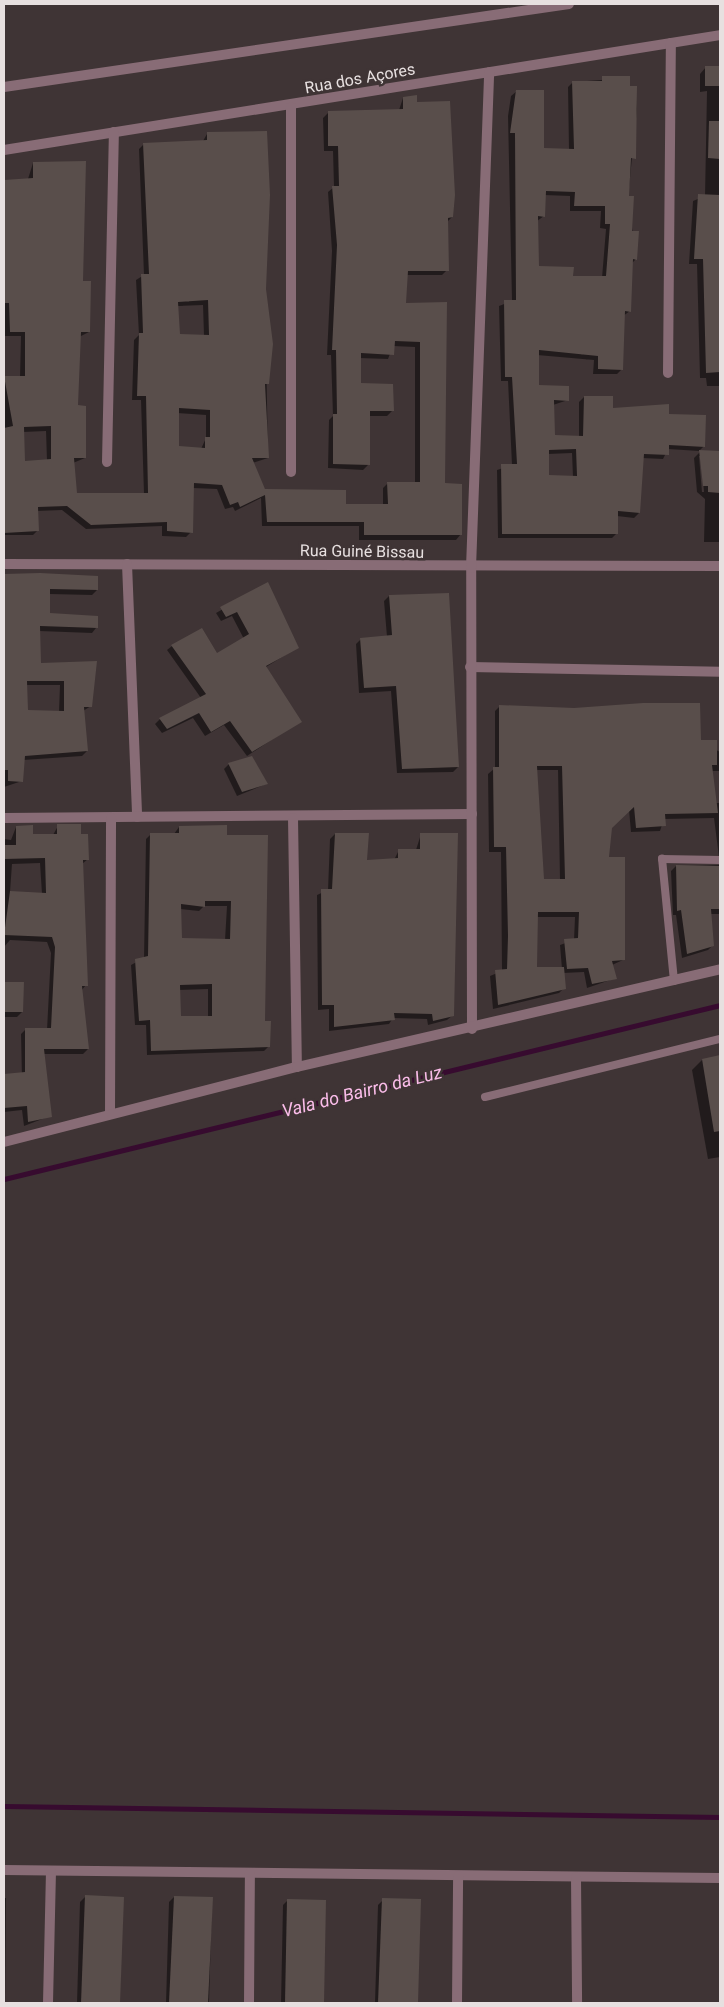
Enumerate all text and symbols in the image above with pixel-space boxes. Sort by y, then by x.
street label: Rua dos Açores [303,60,417,98]
street label: Rua Guiné Bissau [300,541,424,563]
water label: Vala do Bairro da Luz [280,1062,444,1122]

